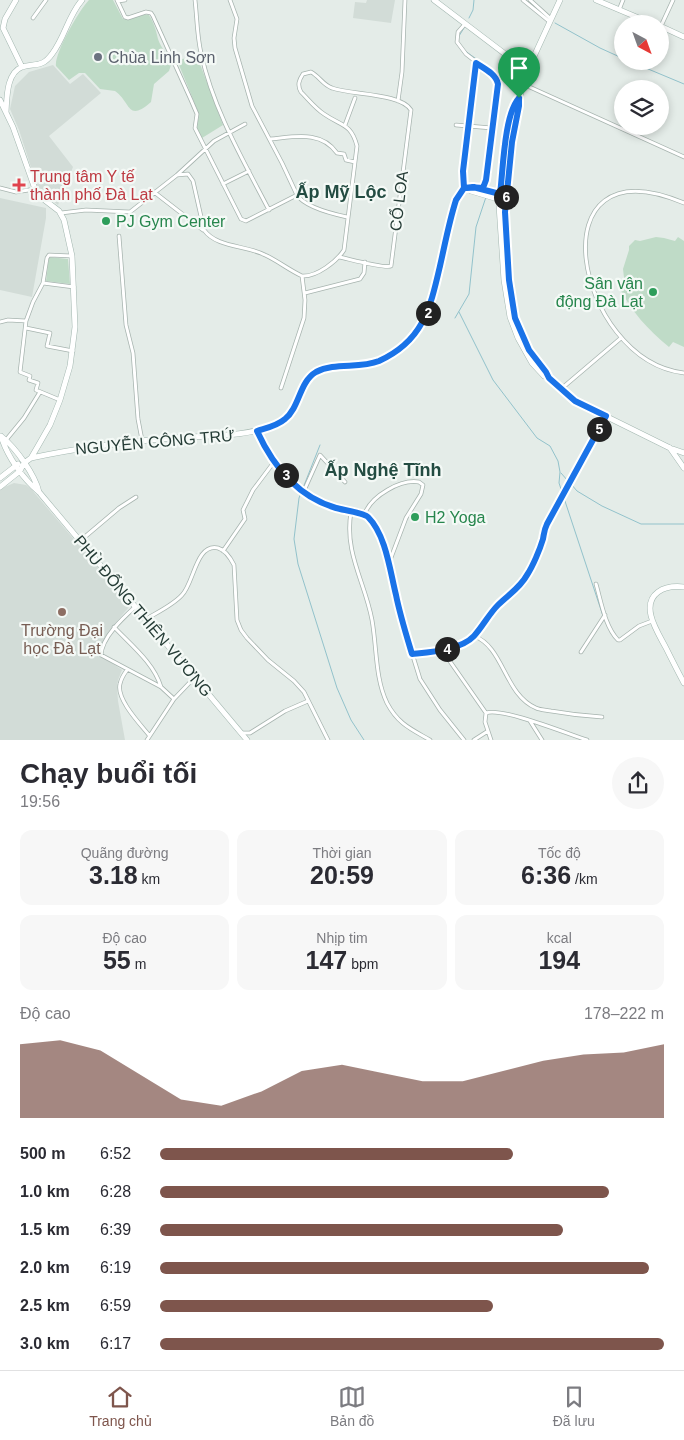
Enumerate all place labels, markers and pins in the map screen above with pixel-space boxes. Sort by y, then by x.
pin [498,47,540,98]
place label: Chùa Linh Sơn [108,49,215,66]
marker: Chùa Linh Sơn [92,51,104,63]
place label: Trung tâm Y tế thành phố Đà Lạt [30,168,153,203]
marker: Trung tâm Y tế thành phố Đà Lạt [12,178,26,192]
pin: 6 [494,184,518,210]
place label: PJ Gym Center [116,213,226,230]
marker: PJ Gym Center [100,215,112,227]
place label: Sân vận động Đà Lạt [556,275,644,310]
marker: Sân vận động Đà Lạt [647,286,659,298]
pin: 2 [416,300,440,326]
pin: 5 [586,416,612,442]
pin: 3 [274,462,298,488]
place label: H2 Yoga [425,509,486,526]
marker: H2 Yoga [409,511,421,523]
marker: Trường Đại học Đà Lạt [56,606,68,618]
place label: Trường Đại học Đà Lạt [21,622,103,657]
pin: 4 [434,636,460,662]

